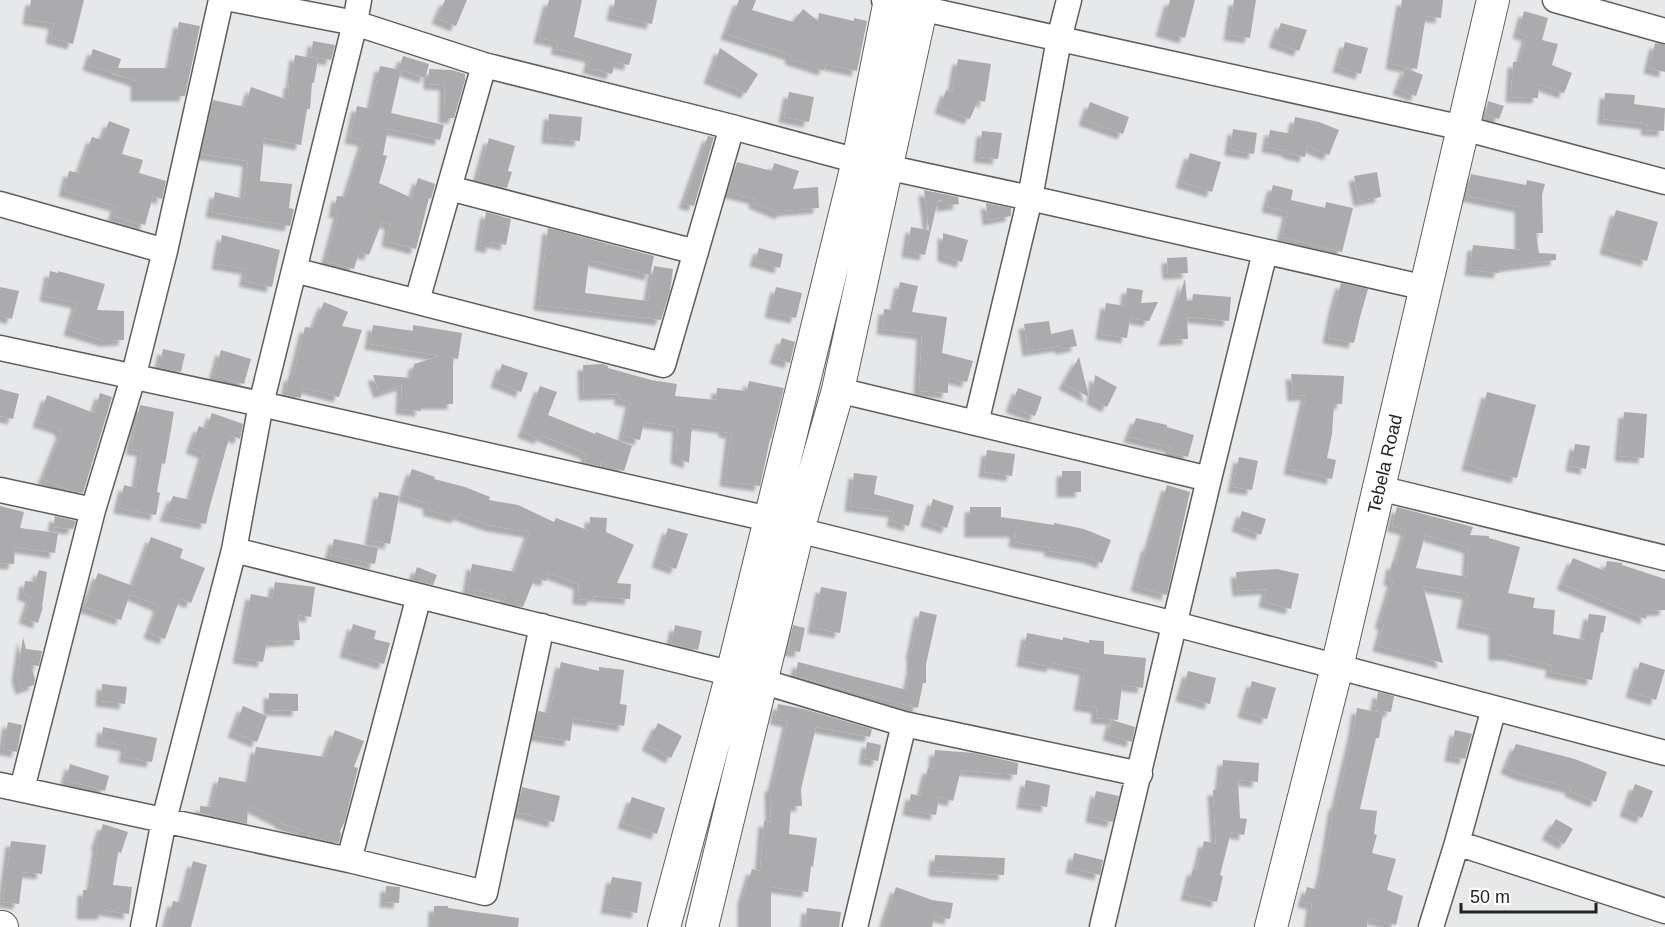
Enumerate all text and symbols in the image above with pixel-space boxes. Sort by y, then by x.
street label: Tebela Road [1364,413,1406,515]
scale bar [1461,876,1596,914]
text: 50 m [1470,887,1510,907]

